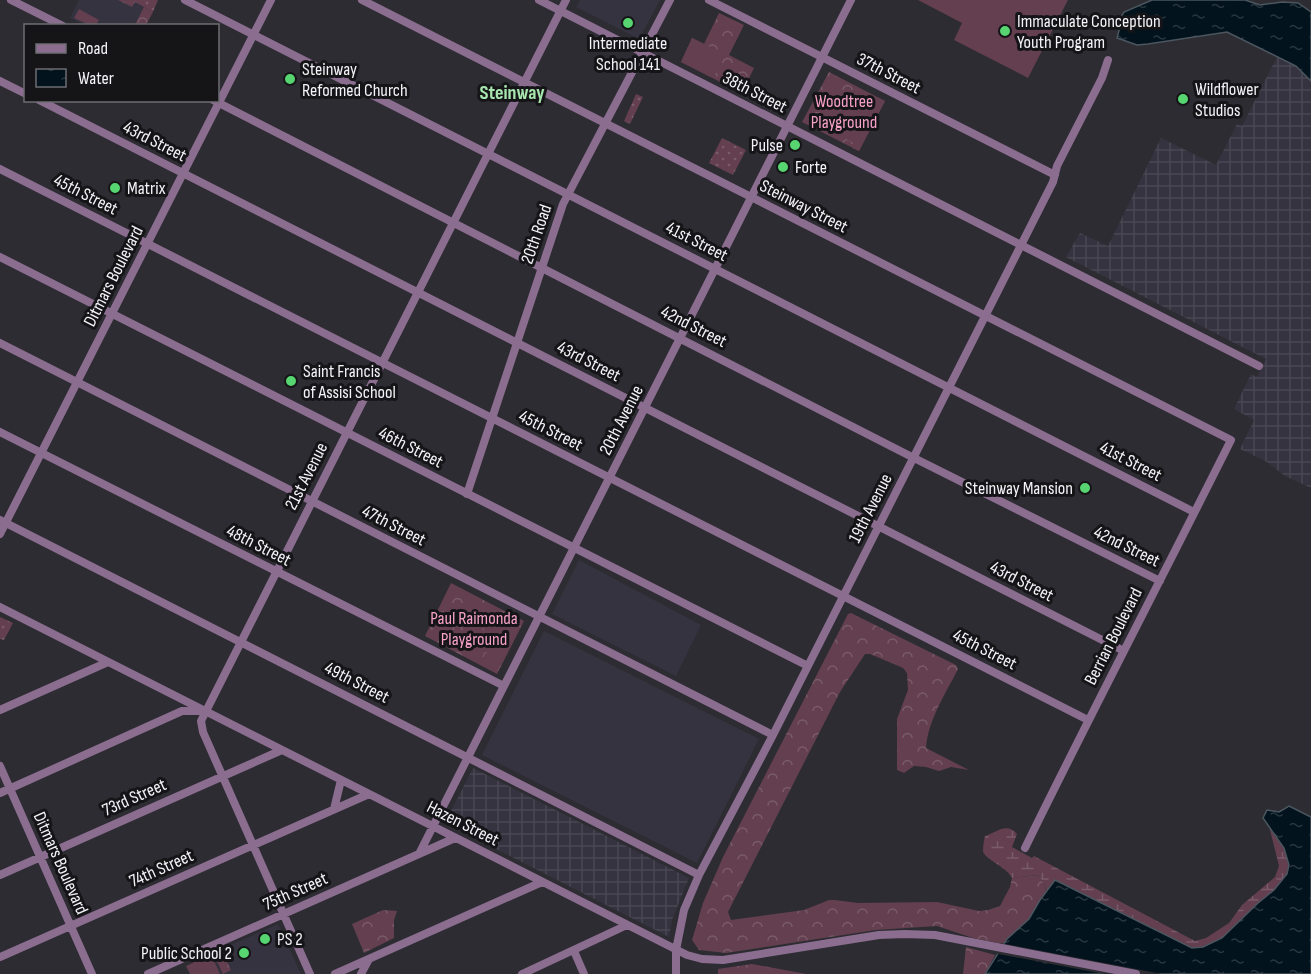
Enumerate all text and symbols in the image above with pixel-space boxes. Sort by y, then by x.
place label: Immaculate Conception Youth Program [1017,11,1161,53]
marker: Intermediate School 141 [621,16,635,30]
legend [24,24,219,102]
marker: Immaculate Conception Youth Program [998,24,1012,38]
place label: Intermediate School 141 [589,33,667,75]
text: Road [78,38,108,59]
street label: 37th Street [853,48,925,99]
place label: Steinway Reformed Church [302,59,408,101]
street label: 38th Street [719,67,791,118]
text: Water [78,68,114,89]
marker: Steinway Reformed Church [283,72,297,86]
place label: Wildflower Studios [1195,79,1259,121]
district label: Steinway [479,81,545,105]
park label: Woodtree Playground [811,91,877,133]
marker: Wildflower Studios [1176,92,1190,106]
street label: 43rd Street [120,117,190,167]
place label: Pulse [751,135,783,156]
marker: Pulse [788,138,802,152]
place label: Forte [795,157,827,178]
marker: Forte [776,160,790,174]
street label: 45th Street [50,169,122,220]
street label: Steinway Street [756,175,852,238]
place label: Matrix [127,178,166,199]
marker: Matrix [108,181,122,195]
street label: 20th Road [517,202,556,267]
street label: 41st Street [662,217,732,266]
street label: Ditmars Boulevard [79,223,148,330]
street label: 42nd Street [657,301,731,352]
street label: 43rd Street [554,337,624,387]
place label: Saint Francis of Assisi School [303,361,396,403]
marker: Saint Francis of Assisi School [284,374,298,388]
street label: 20th Avenue [595,382,648,459]
street label: 45th Street [515,405,587,456]
street label: 46th Street [375,422,447,473]
street label: 41st Street [1096,437,1166,486]
street label: 21st Avenue [281,439,332,513]
street label: 19th Avenue [844,470,897,546]
place label: Steinway Mansion [965,478,1073,499]
marker: Steinway Mansion [1078,481,1092,495]
street label: 47th Street [358,500,430,551]
street label: 48th Street [223,520,295,571]
street label: 42nd Street [1090,521,1164,572]
street label: 43rd Street [987,557,1057,607]
street label: Berrian Boulevard [1080,584,1147,688]
park label: Paul Raimonda Playground [430,608,518,650]
street label: 45th Street [949,624,1021,675]
street label: 49th Street [321,657,393,708]
street label: 73rd Street [99,774,170,821]
street label: Hazen Street [423,796,503,851]
street label: Ditmars Boulevard [29,809,92,918]
street label: 74th Street [126,845,197,892]
street label: 75th Street [260,868,331,915]
place label: PS 2 [277,929,303,950]
marker: PS 2 [258,932,272,946]
place label: Public School 2 [141,943,232,964]
marker: Public School 2 [237,946,251,960]

